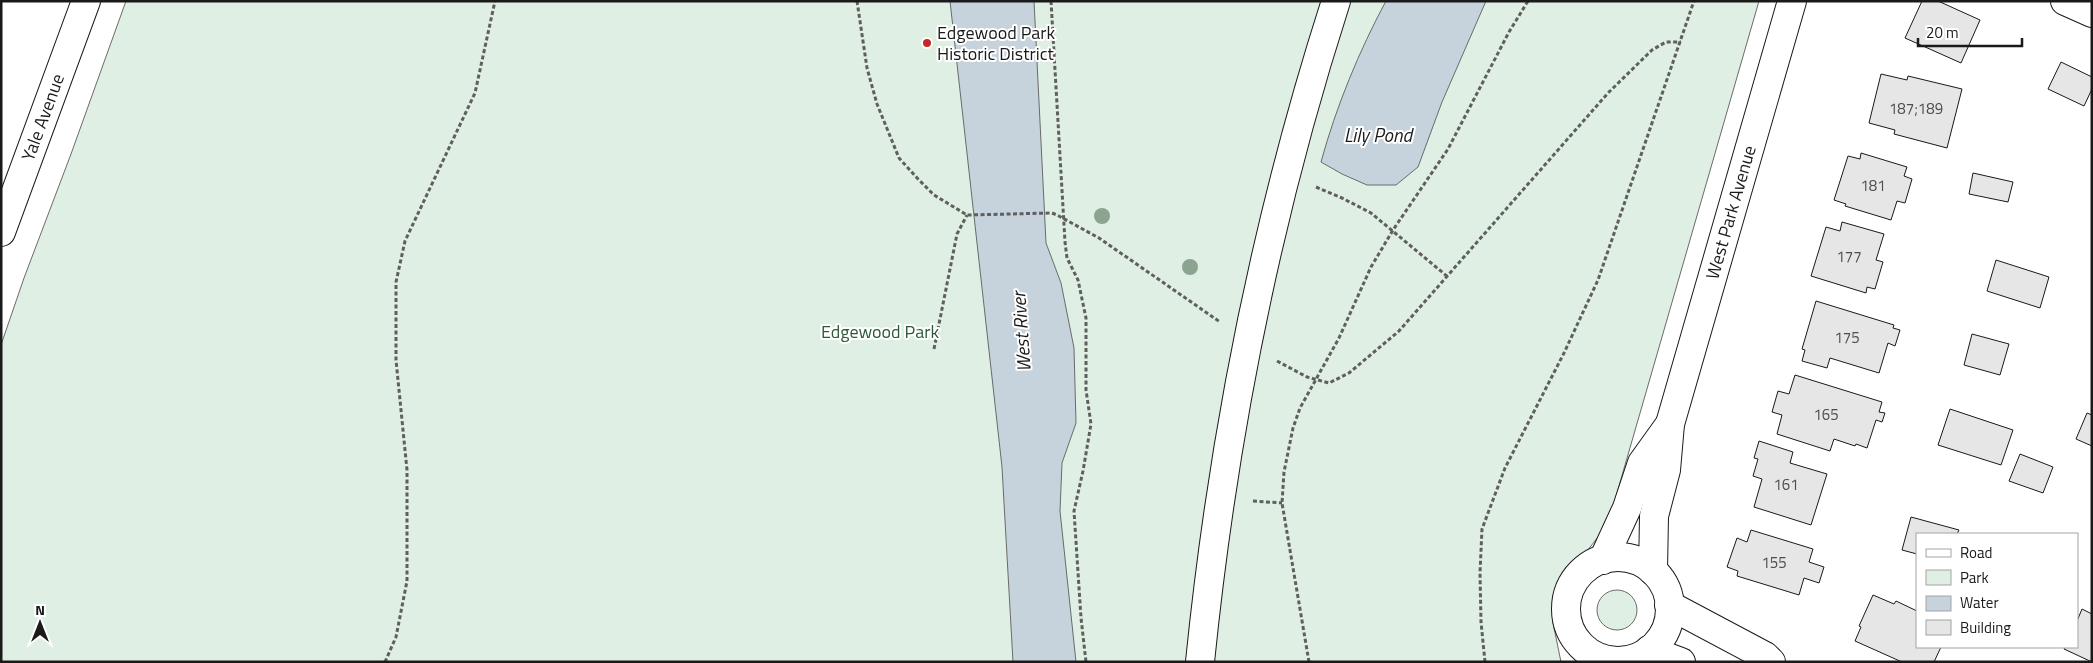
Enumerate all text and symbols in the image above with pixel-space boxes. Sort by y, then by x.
scale bar [1918,15,2022,47]
place label: Edgewood Park Historic District [937,19,1056,67]
text: 20 m [1926,21,1959,44]
marker: Edgewood Park Historic District [921,37,933,49]
street label: Yale Avenue [14,70,71,165]
house number: 187;189 [1889,97,1943,120]
water label: Lily Pond [1344,120,1414,149]
street label: West Park Avenue [1698,142,1763,282]
house number: 181 [1860,174,1886,197]
house number: 177 [1836,245,1862,268]
water label: West River [1003,289,1038,373]
park label: Edgewood Park [821,318,939,345]
house number: 175 [1834,326,1860,349]
house number: 165 [1813,403,1839,426]
house number: 161 [1773,473,1799,496]
legend [1916,533,2078,648]
text: Road [1960,541,1992,564]
house number: 155 [1761,551,1787,574]
text: Park [1960,566,1989,589]
text: Water [1960,591,1999,614]
north arrow [15,598,65,648]
text: N [35,599,45,620]
text: Building [1960,616,2011,639]

